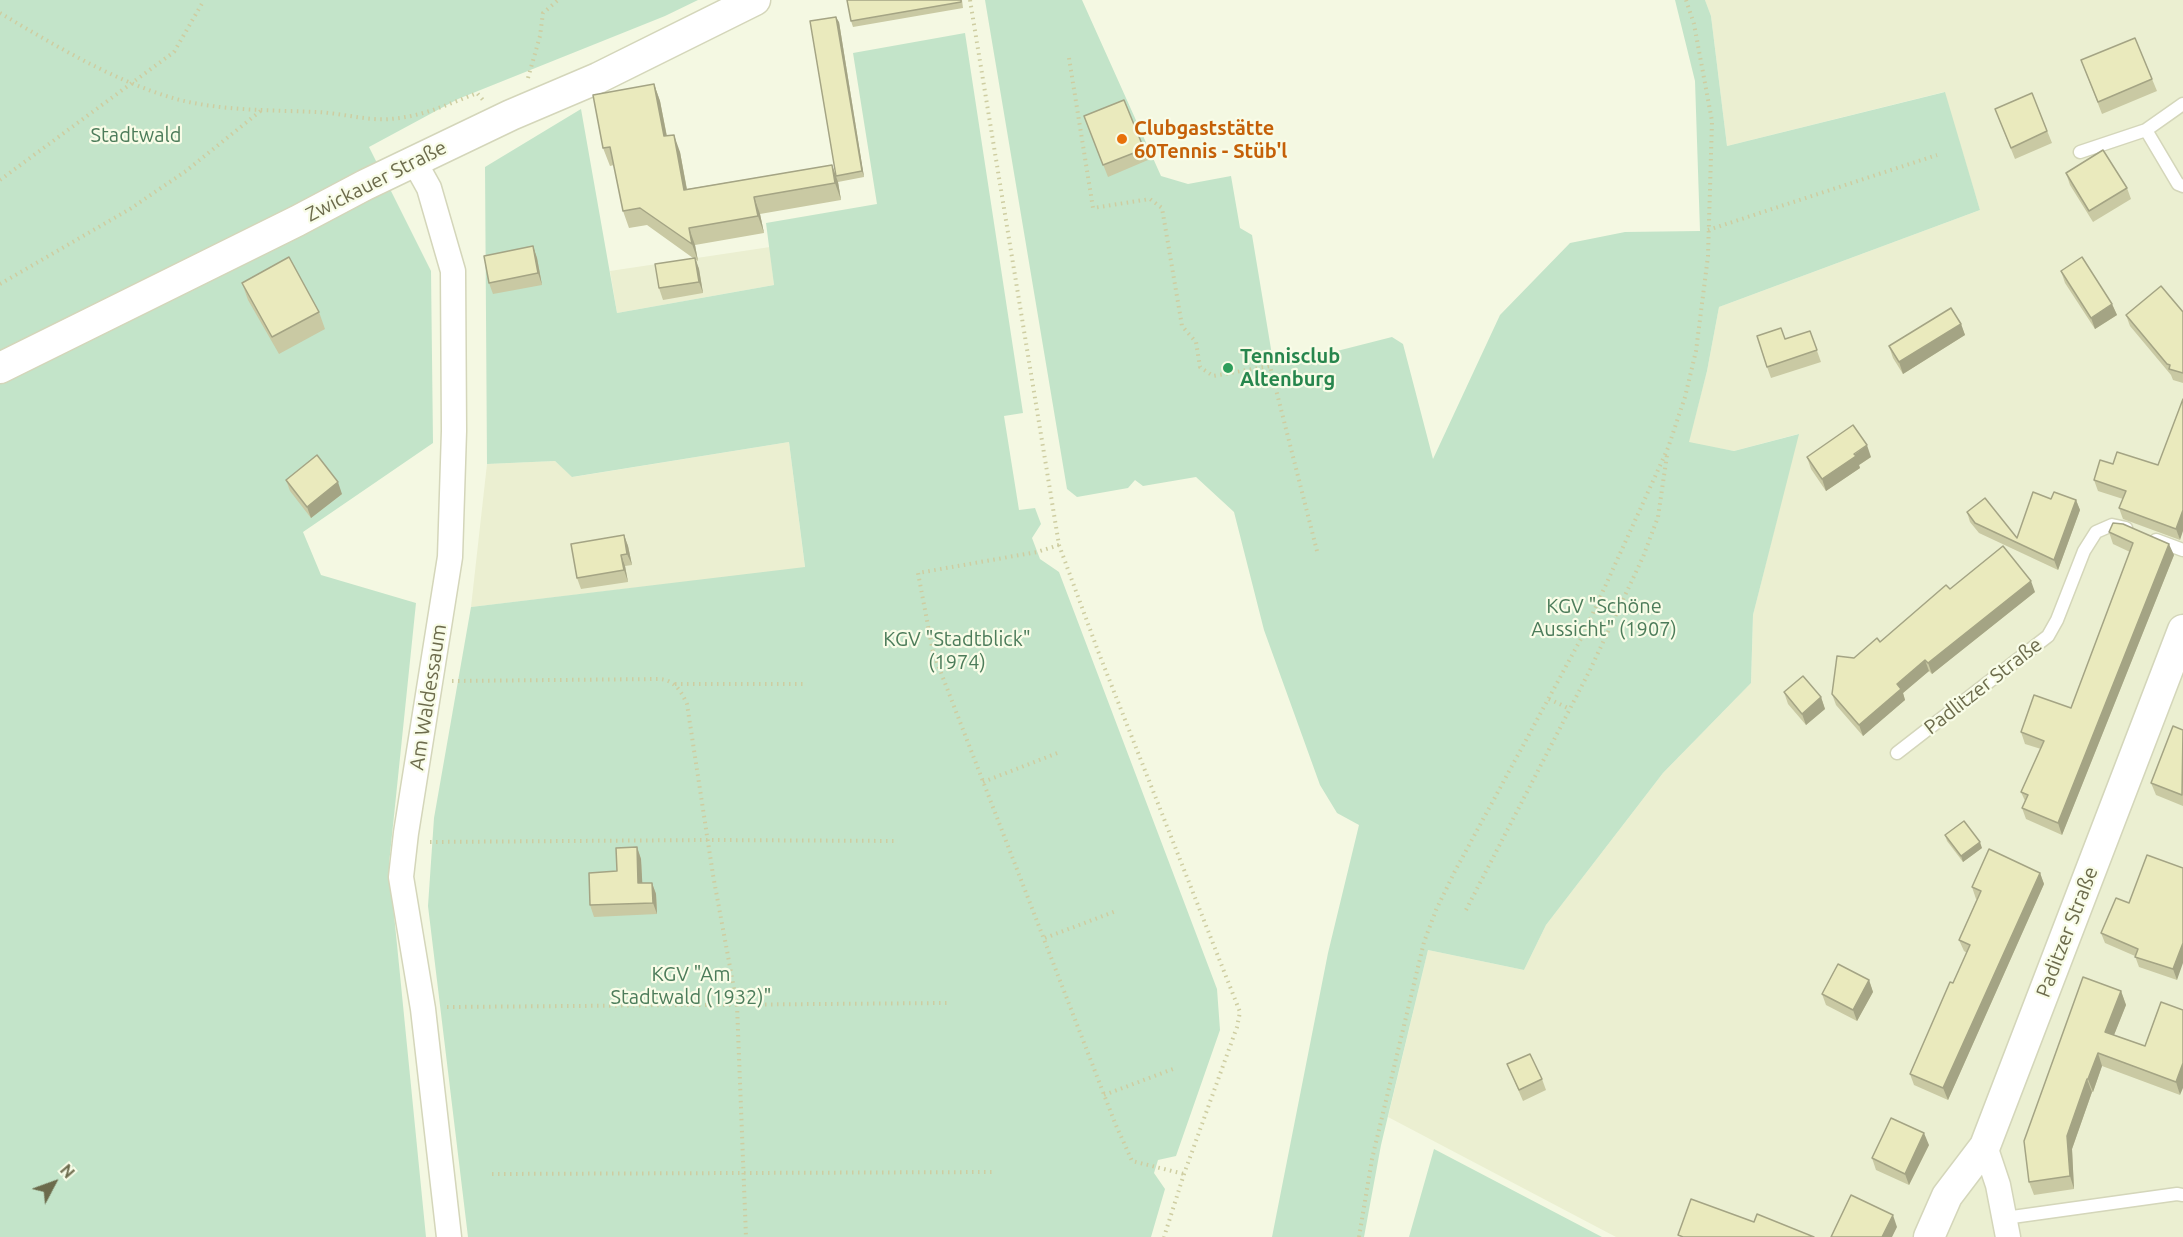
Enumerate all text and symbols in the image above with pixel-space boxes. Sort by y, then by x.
place label: Clubgaststätte 60Tennis - Stüb'l [1134,116,1287,163]
park label: Stadtwald [91,123,181,147]
marker: Clubgaststätte 60Tennis - Stüb'l [1115,132,1129,146]
street label: Zwickauer Straße [301,135,451,227]
place label: Tennisclub Altenburg [1240,344,1340,391]
marker: Tennisclub Altenburg [1221,361,1235,375]
park label: KGV "Schöne Aussicht" (1907) [1531,594,1677,641]
street label: Am Waldessaum [405,622,451,772]
park label: KGV "Stadtblick" (1974) [883,627,1031,674]
street label: Padlitzer Straße [1919,632,2047,740]
street label: Paditzer Straße [2031,863,2103,1001]
park label: KGV "Am Stadtwald (1932)" [610,962,772,1009]
north arrow [24,1153,84,1213]
text: N [57,1161,78,1182]

